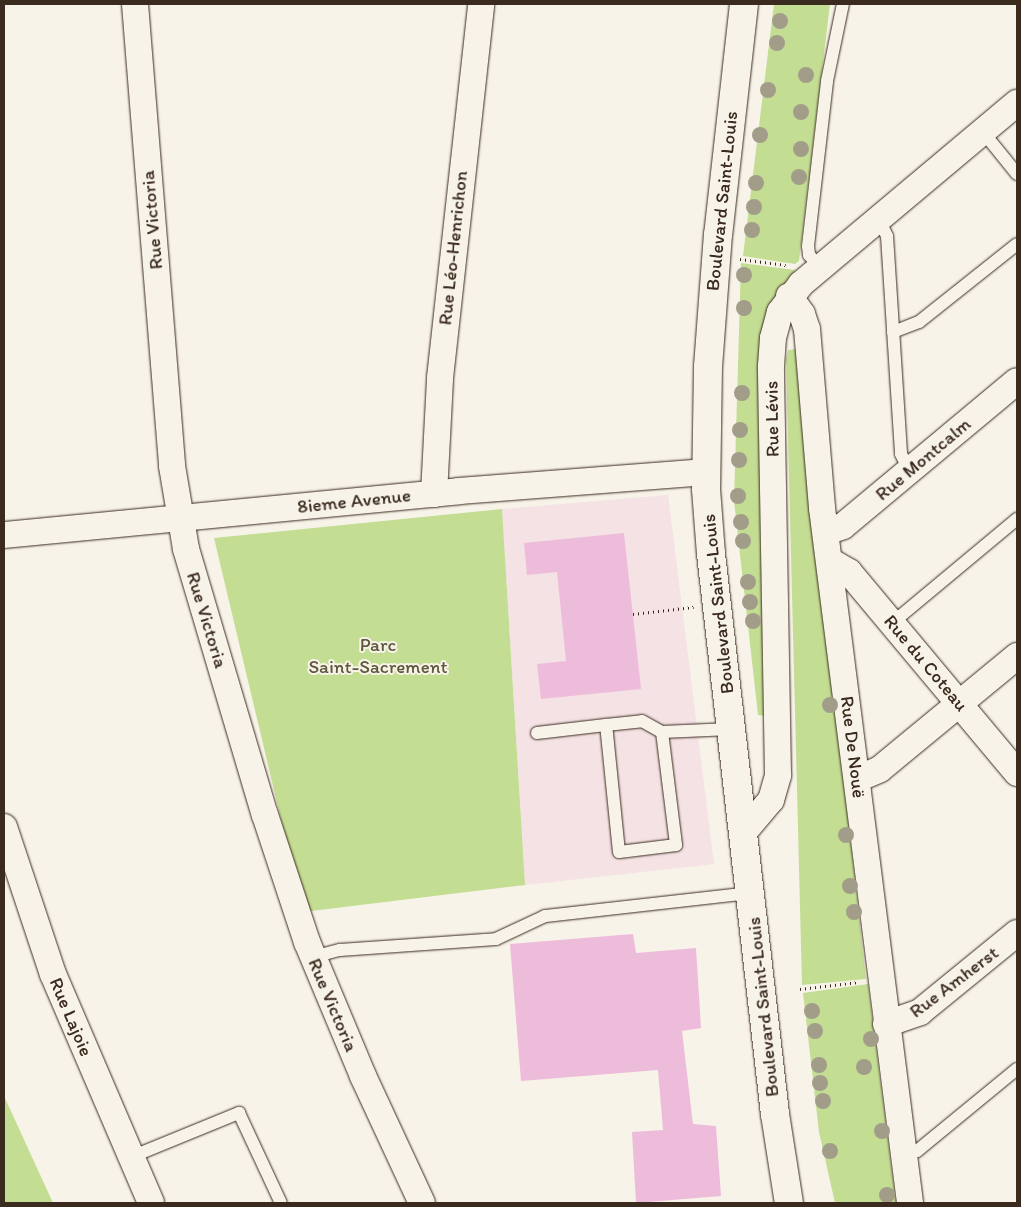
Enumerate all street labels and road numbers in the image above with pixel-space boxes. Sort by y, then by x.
street label: Boulevard Saint-Louis [701,109,743,293]
street label: Rue Victoria [136,170,168,270]
street label: Rue Léo-Henrichon [434,170,472,326]
street label: Rue Lévis [760,381,784,457]
street label: Rue Montcalm [871,413,975,505]
street label: 8ieme Avenue [297,484,411,518]
street label: Boulevard Saint-Louis [697,512,739,696]
street label: Rue Victoria [182,569,232,671]
street label: Rue du Coteau [879,610,973,716]
street label: Rue De Nouë [835,694,871,800]
street label: Boulevard Saint-Louis [742,915,784,1099]
street label: Rue Amherst [905,941,1003,1023]
street label: Rue Victoria [303,955,363,1055]
street label: Rue Lajoie [44,974,98,1060]

